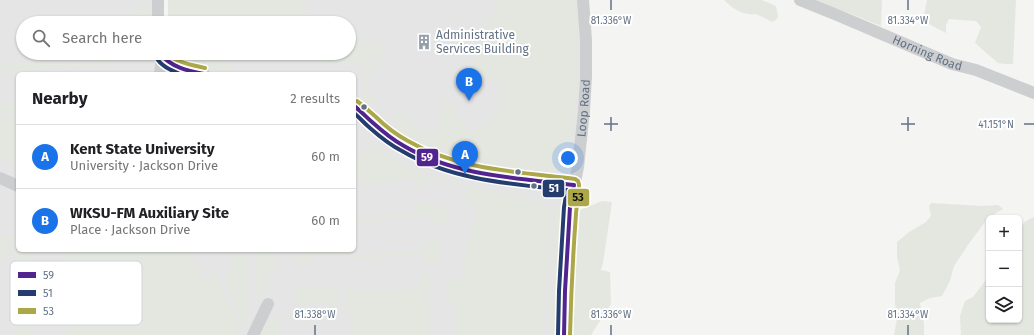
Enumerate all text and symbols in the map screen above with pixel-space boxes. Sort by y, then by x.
text: 81.336°W [591,15,632,27]
text: 81.334°W [888,15,929,27]
search box [16,16,356,60]
icon: search [30,27,52,49]
place label: Administrative Services Building [436,28,530,56]
text: Search here [62,29,142,47]
street label: Horning Road [890,32,964,73]
building icon: Administrative Services Building [415,33,433,51]
pin: B [456,68,482,101]
street label: Loop Road [574,79,593,138]
text: Nearby [32,88,87,109]
text: 2 results [290,91,340,106]
unlabelled marker [359,102,369,112]
text: 41.151°N [978,119,1014,131]
text: Kent State University [70,140,215,158]
pin: A [452,141,478,174]
line badge: 59 [416,148,439,167]
your location [558,148,578,168]
text: A [41,149,49,164]
text: 60 m [311,149,340,164]
text: 59 [421,151,433,164]
text: University · Jackson Drive [70,158,218,173]
unlabelled marker [513,167,523,177]
line badge: 51 [542,179,565,198]
unlabelled marker [529,181,539,191]
text: 51 [549,182,559,195]
line badge: 53 [567,188,590,207]
text: 53 [572,191,584,204]
text: WKSU-FM Auxiliary Site [70,204,229,222]
text: B [41,213,49,228]
text: 60 m [311,213,340,228]
map controls [986,215,1022,323]
button: + [986,215,1022,251]
text: Place · Jackson Drive [70,222,190,237]
button: − [986,251,1022,287]
legend [10,261,142,325]
text: 59 [43,269,54,282]
text: 51 [43,287,53,300]
button: layers [986,287,1022,323]
text: 53 [43,305,54,318]
text: 81.338°W [294,309,336,321]
text: 81.336°W [591,309,632,321]
text: 81.334°W [888,309,929,321]

